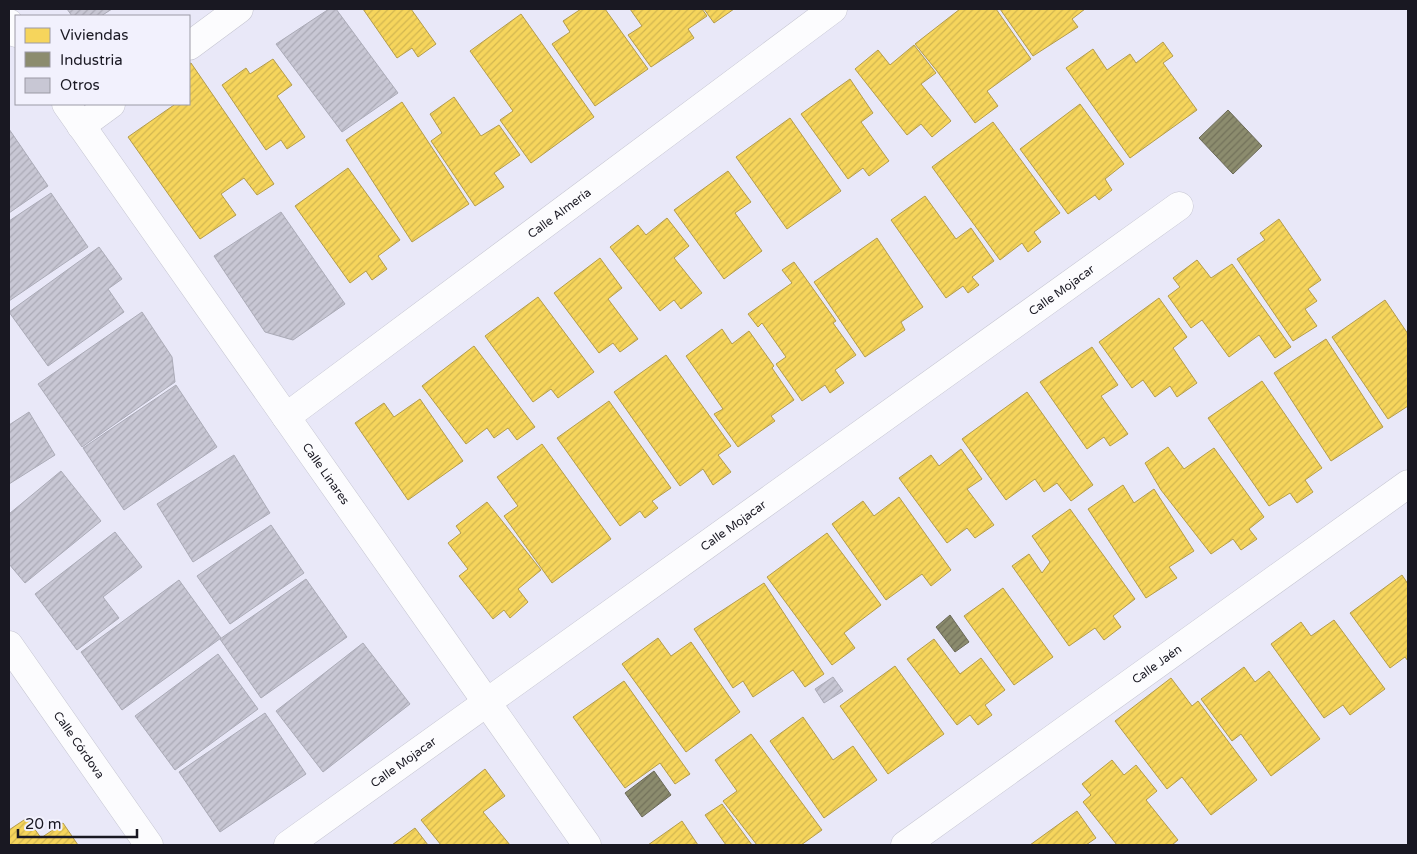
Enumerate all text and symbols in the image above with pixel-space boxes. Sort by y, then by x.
legend [15,15,190,105]
text: Viviendas [60,26,128,44]
text: Industria [60,51,123,69]
text: Otros [60,76,100,94]
street label: Calle Almería [525,185,594,241]
street label: Calle Mojacar [1026,262,1097,318]
street label: Calle Linares [300,440,353,507]
street label: Calle Mojacar [698,497,769,554]
street label: Calle Jaén [1129,642,1184,687]
street label: Calle Córdova [51,709,107,781]
street label: Calle Mojacar [368,734,439,790]
scale bar [18,806,136,838]
text: 20 m [25,815,62,833]

